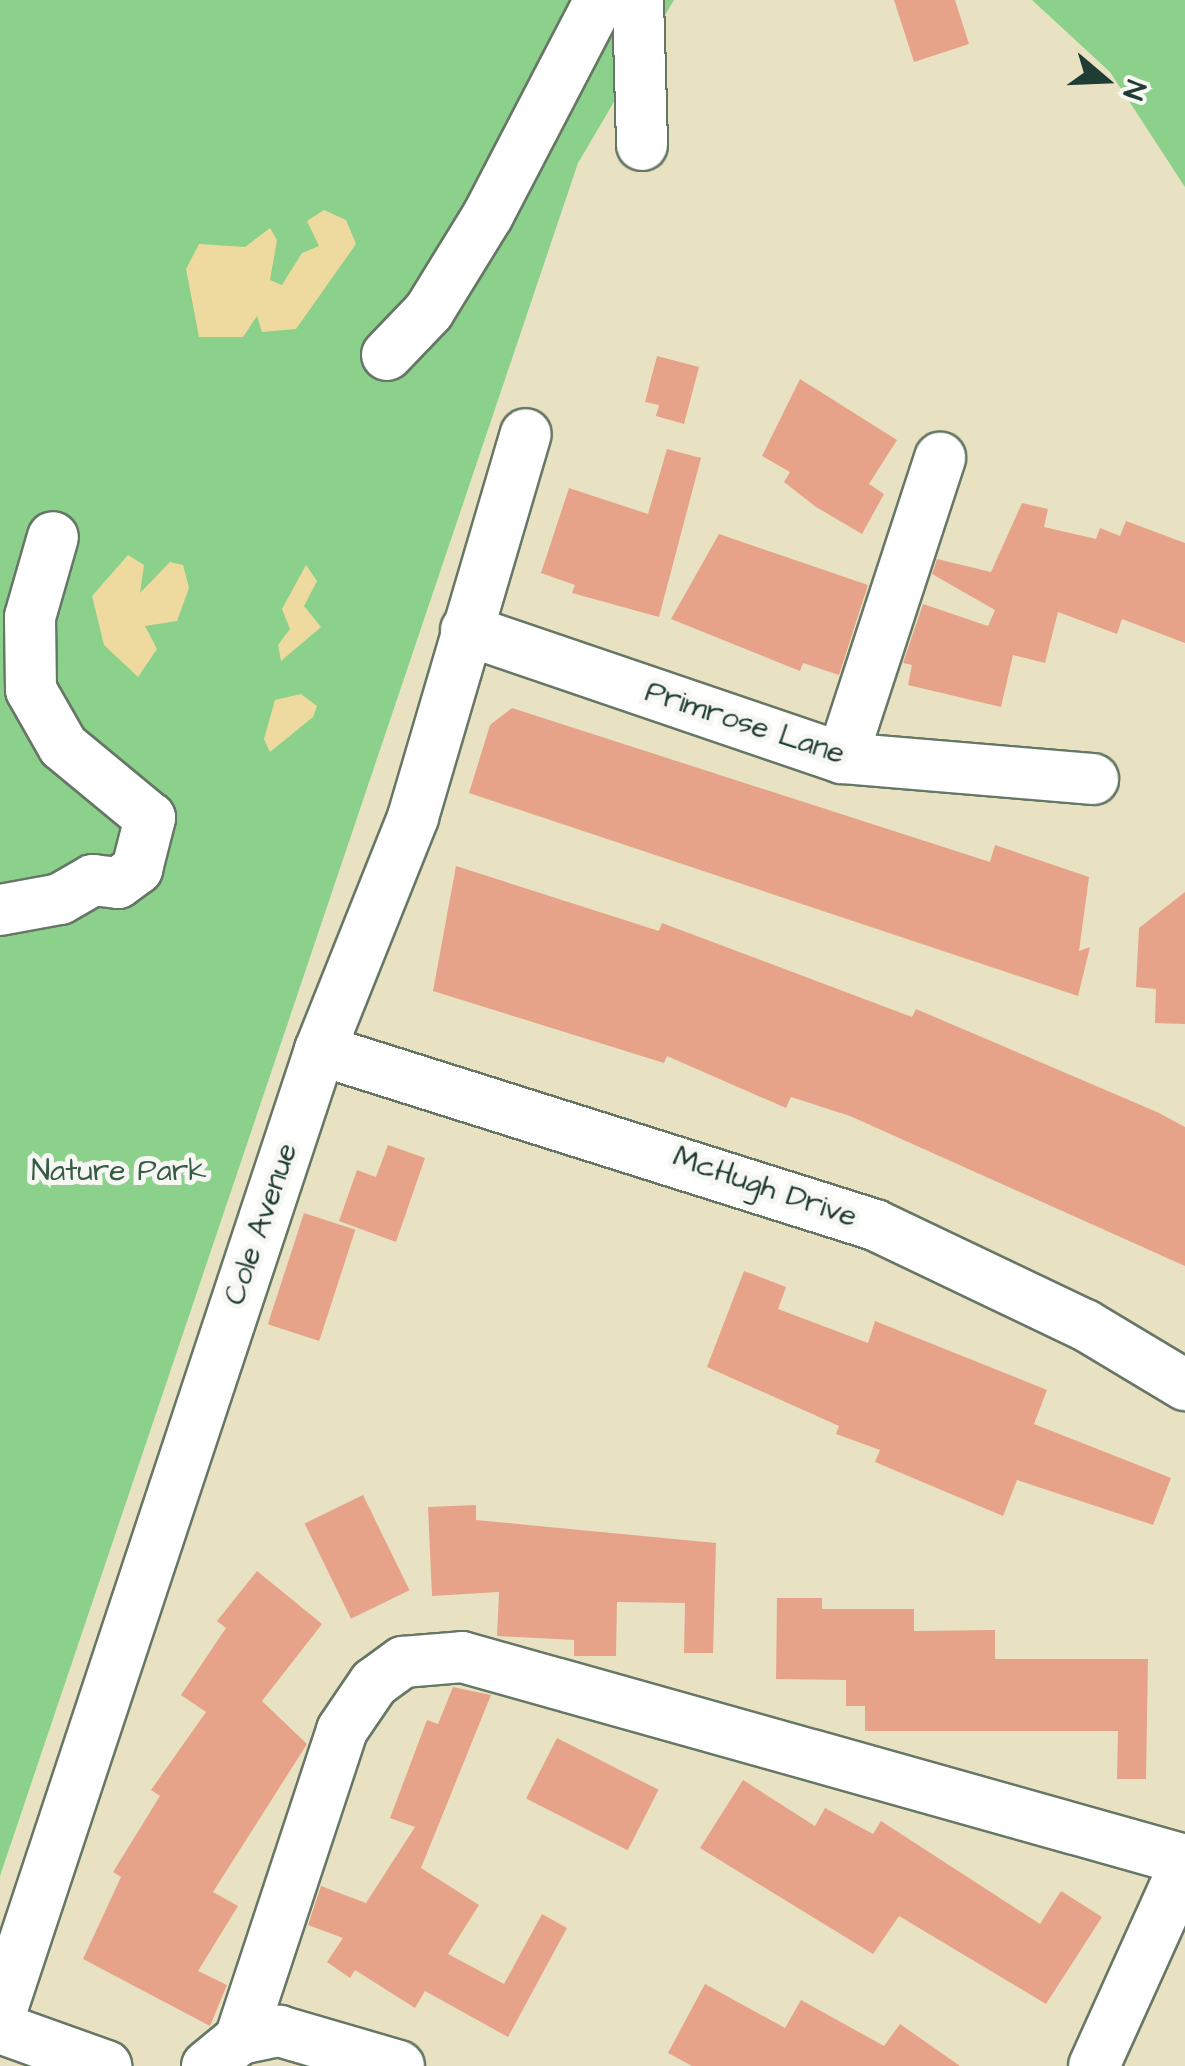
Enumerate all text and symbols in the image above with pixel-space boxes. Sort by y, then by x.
north arrow [1055,30,1155,130]
text: N [1113,75,1155,105]
street label: Primrose Lane [641,674,849,772]
street label: Cole Avenue [217,1138,305,1310]
street label: McHugh Drive [668,1139,862,1235]
park label: Nature Park [31,1153,207,1189]

